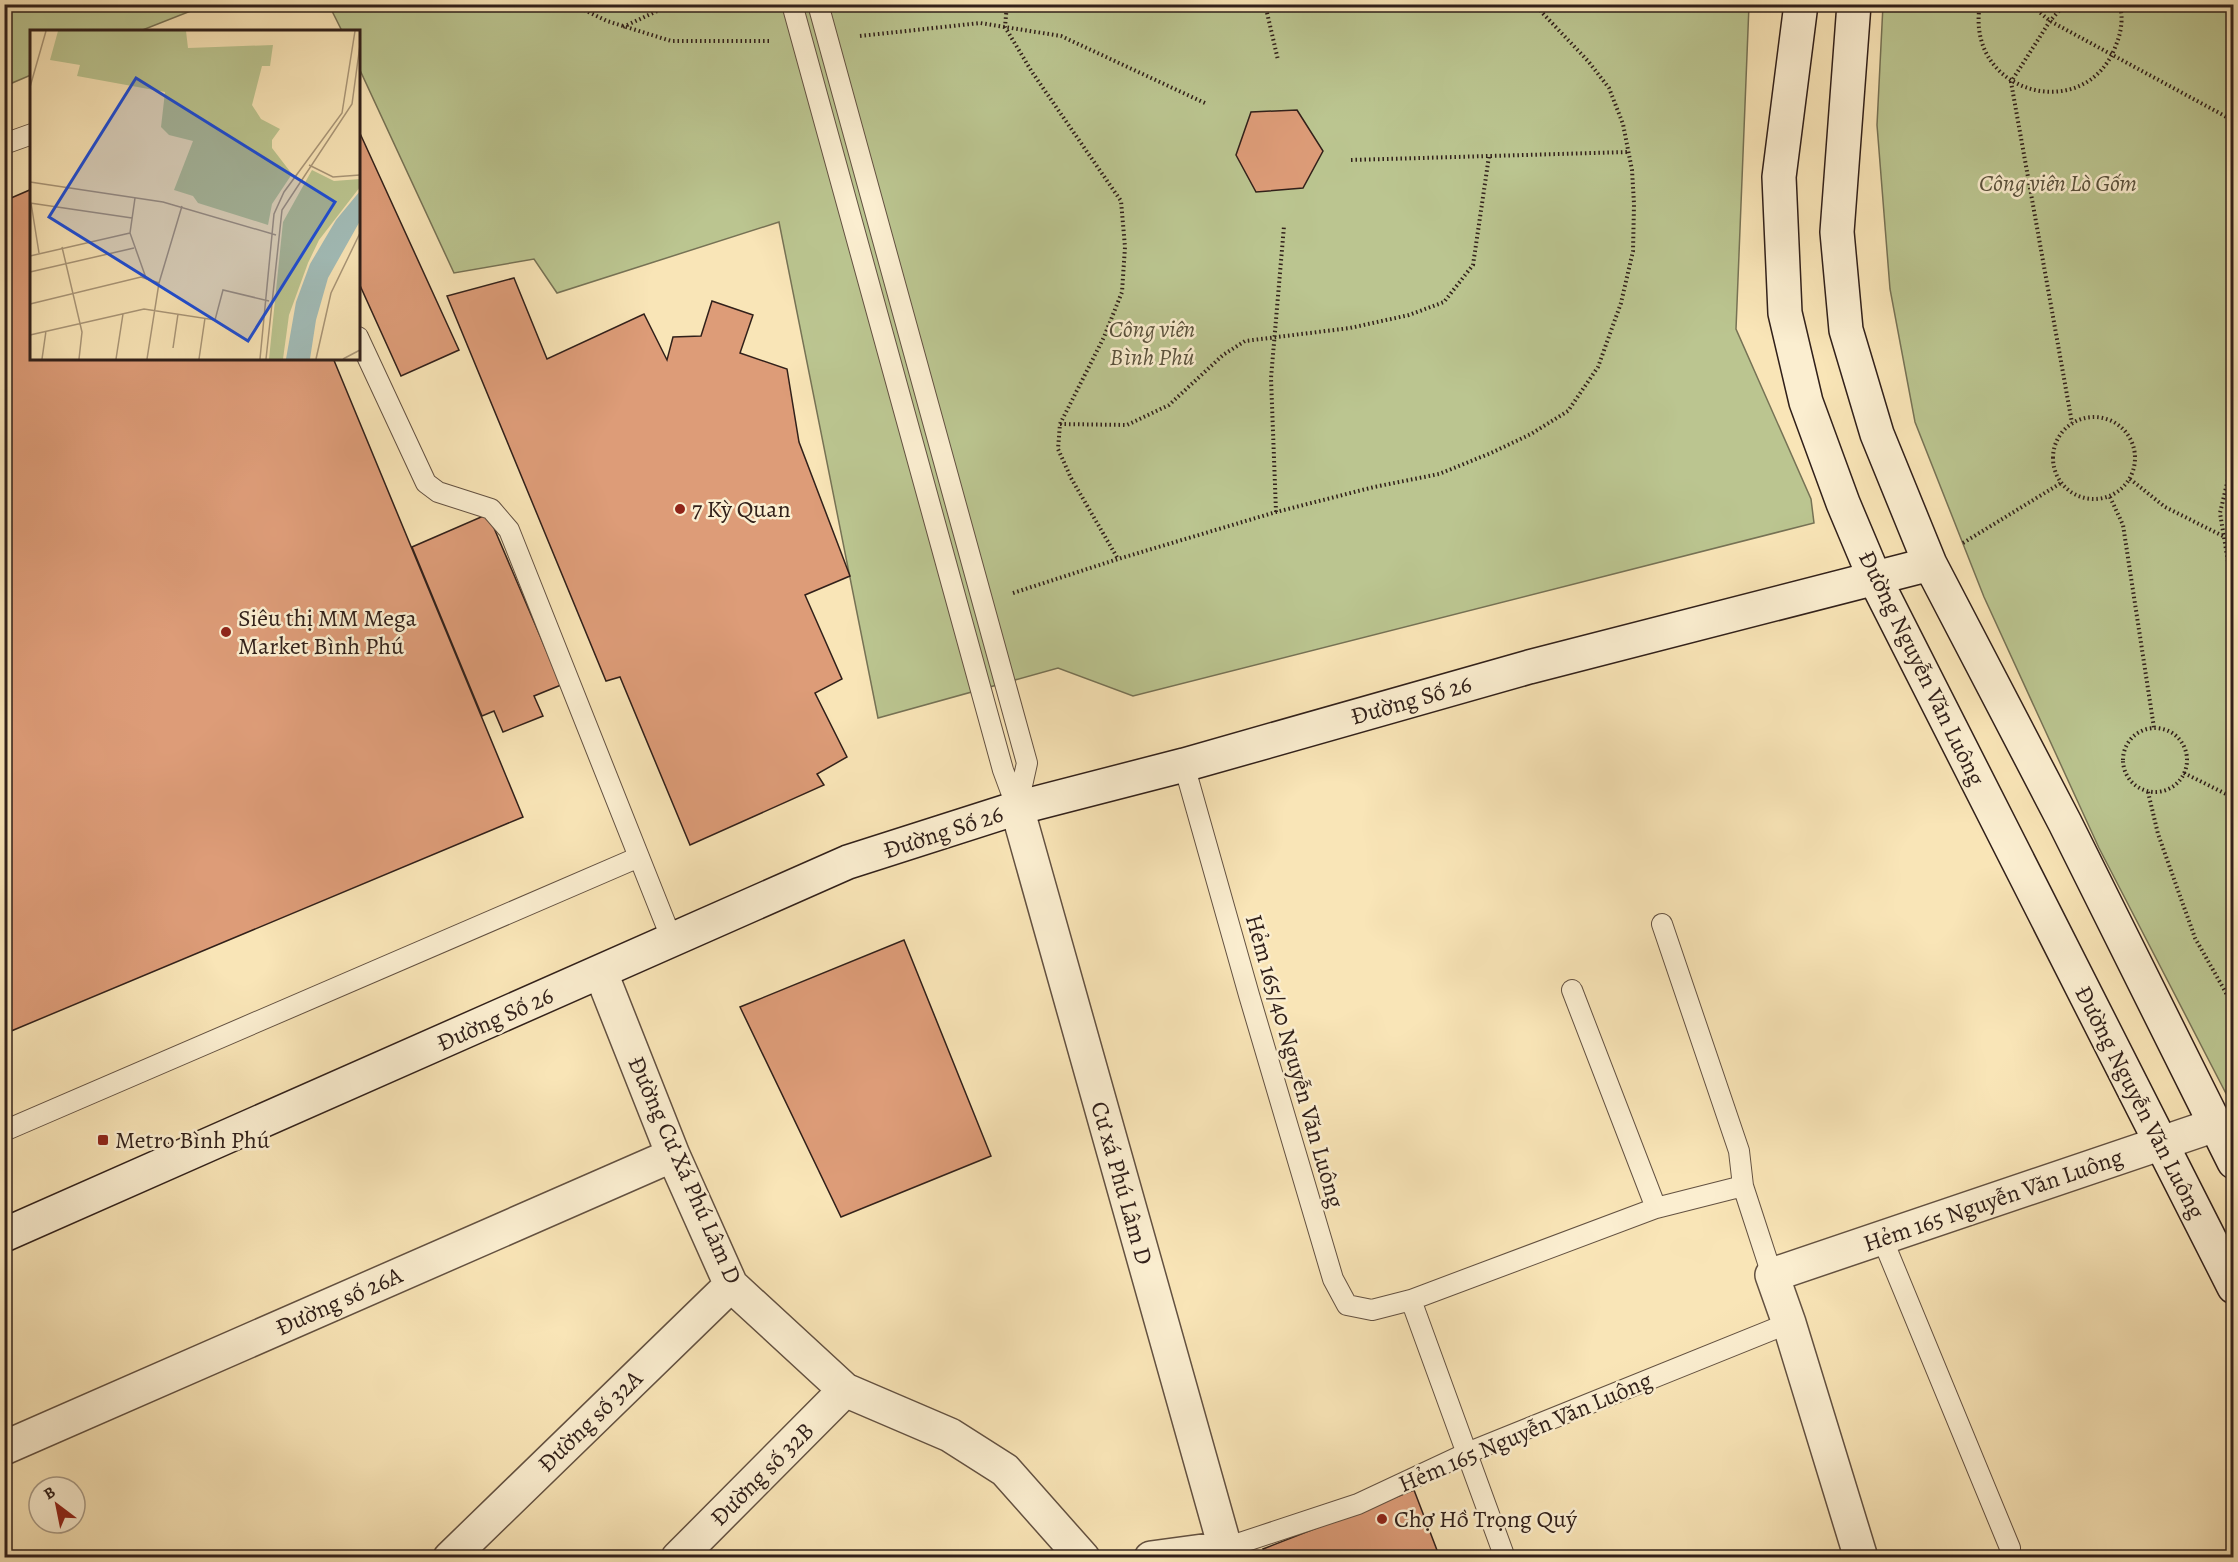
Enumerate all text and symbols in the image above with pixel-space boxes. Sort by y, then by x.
inset map [30,30,360,360]
park label: Công viên Lò Gốm [1979,167,2137,199]
park label: Công viên Bình Phú [1109,313,1195,373]
place label: 7 Kỳ Quan [692,493,791,525]
marker: 7 Kỳ Quan [673,502,687,516]
street label: Đường Nguyễn Văn Luông [1851,545,1993,791]
place label: Siêu thị MM Mega Market Bình Phú [238,602,417,662]
marker: Siêu thị MM Mega Market Bình Phú [219,625,233,639]
street label: Đường Số 26 [1347,668,1475,732]
street label: Đường Số 26 [879,798,1007,866]
street label: Hẻm 165/40 Nguyễn Văn Luông [1238,911,1352,1211]
street label: Đường Số 26 [432,979,558,1059]
street label: Đường Nguyễn Văn Luông [2067,980,2213,1224]
street label: Đường Cư Xá Phú Lâm D [620,1051,750,1289]
street label: Cư xá Phú Lâm D [1083,1098,1161,1268]
place label: Metro Bình Phú [115,1124,270,1156]
marker: Metro Bình Phú [96,1133,110,1147]
street label: Hẻm 165 Nguyễn Văn Luông [1859,1141,2127,1259]
street label: Đường số 26A [271,1258,408,1343]
street label: Đường số 32A [531,1362,650,1479]
street label: Hẻm 165 Nguyễn Văn Luông [1393,1364,1657,1500]
street label: Đường số 32B [703,1415,821,1533]
north arrow [27,1475,87,1535]
text: B [39,1481,60,1505]
place label: Chợ Hồ Trọng Quý [1394,1503,1577,1535]
marker: Chợ Hồ Trọng Quý [1375,1512,1389,1526]

